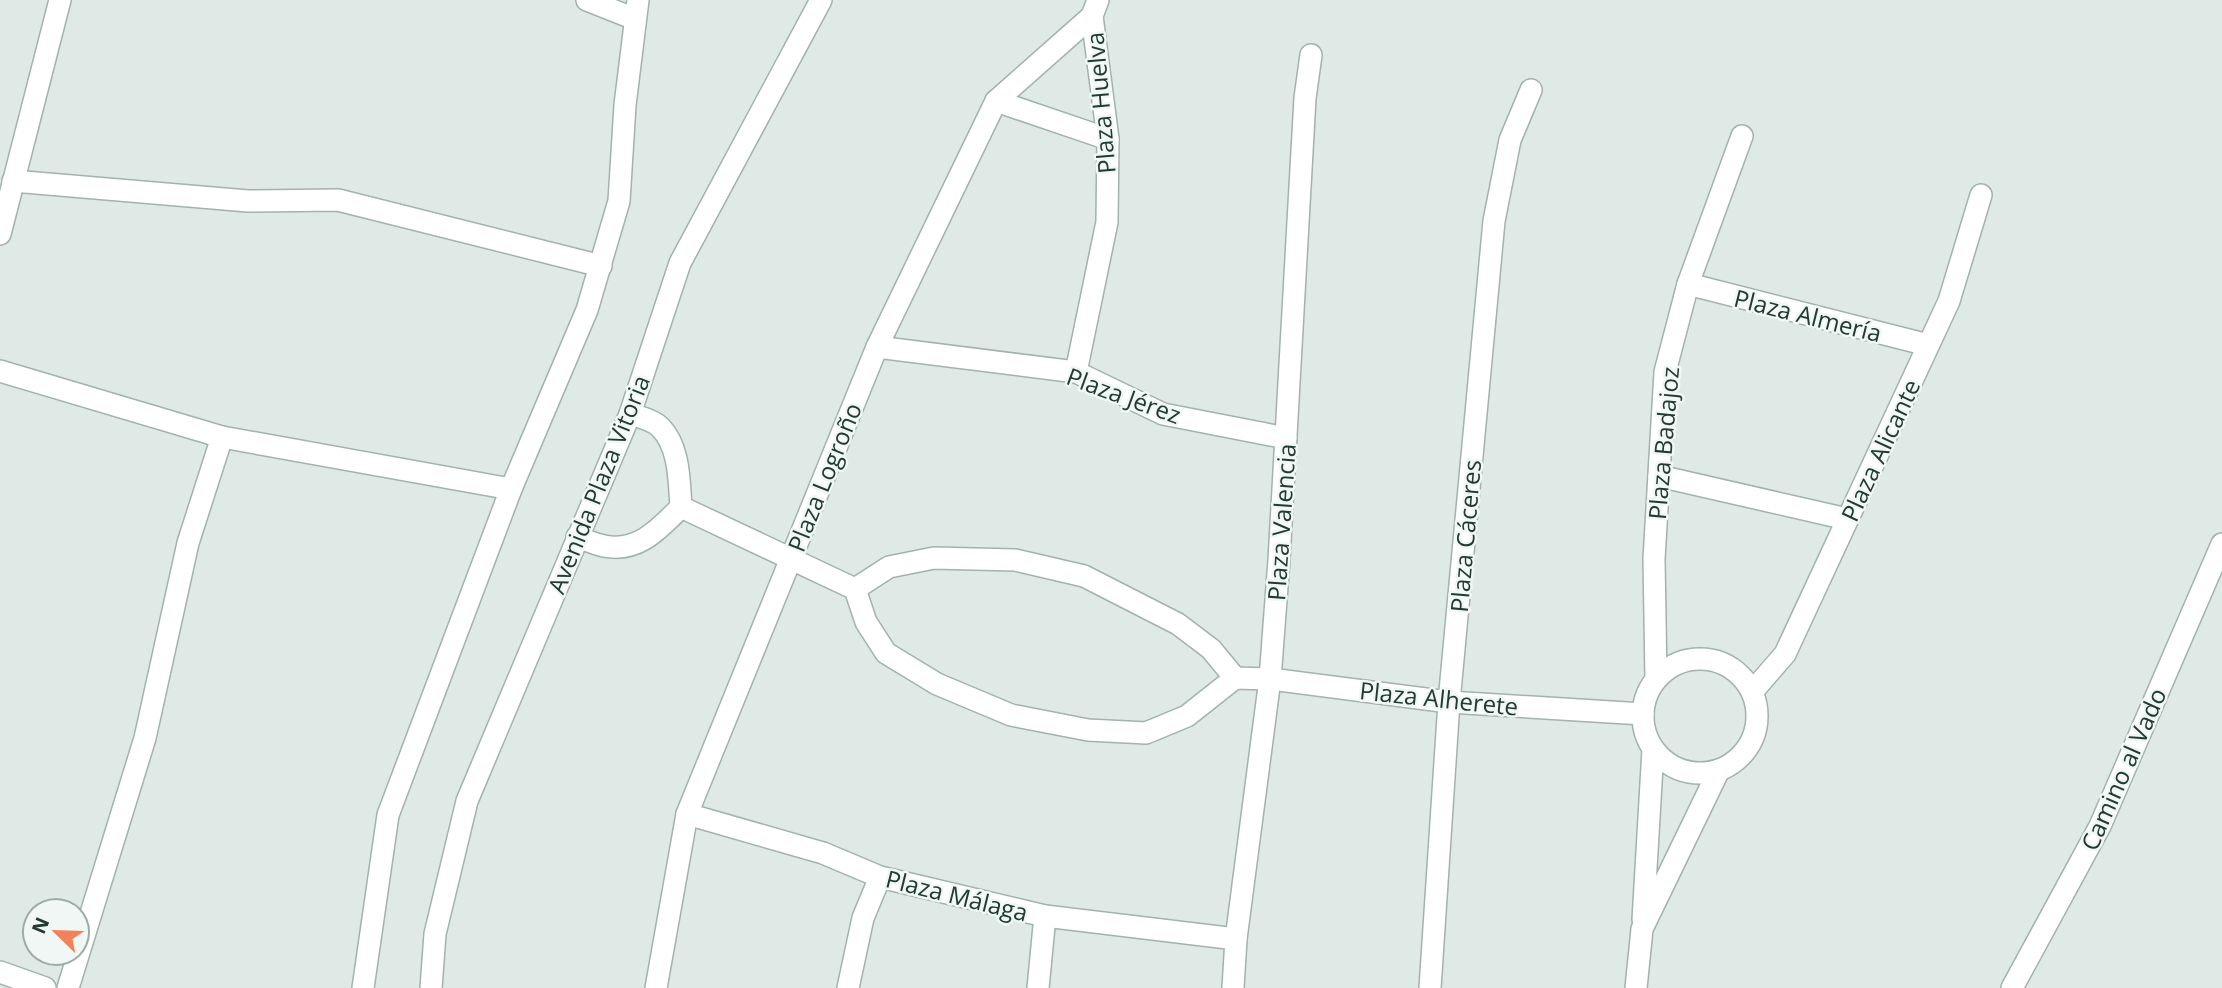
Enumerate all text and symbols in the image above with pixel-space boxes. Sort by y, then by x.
street label: Plaza Huelva [1077,31,1123,175]
street label: Plaza Almería [1731,281,1885,349]
street label: Plaza Jérez [1062,359,1186,431]
street label: Plaza Badajoz [1640,365,1686,521]
street label: Avenida Plaza Vitoria [539,370,657,598]
street label: Plaza Alicante [1833,373,1927,527]
street label: Plaza Logroño [779,398,869,556]
street label: Plaza Valencia [1259,442,1303,602]
street label: Plaza Cáceres [1442,458,1488,614]
street label: Plaza Alherete [1358,673,1520,723]
street label: Camino al Vado [2072,683,2174,855]
street label: Plaza Málaga [882,861,1032,929]
north arrow [21,897,91,967]
text: N [25,913,55,938]

